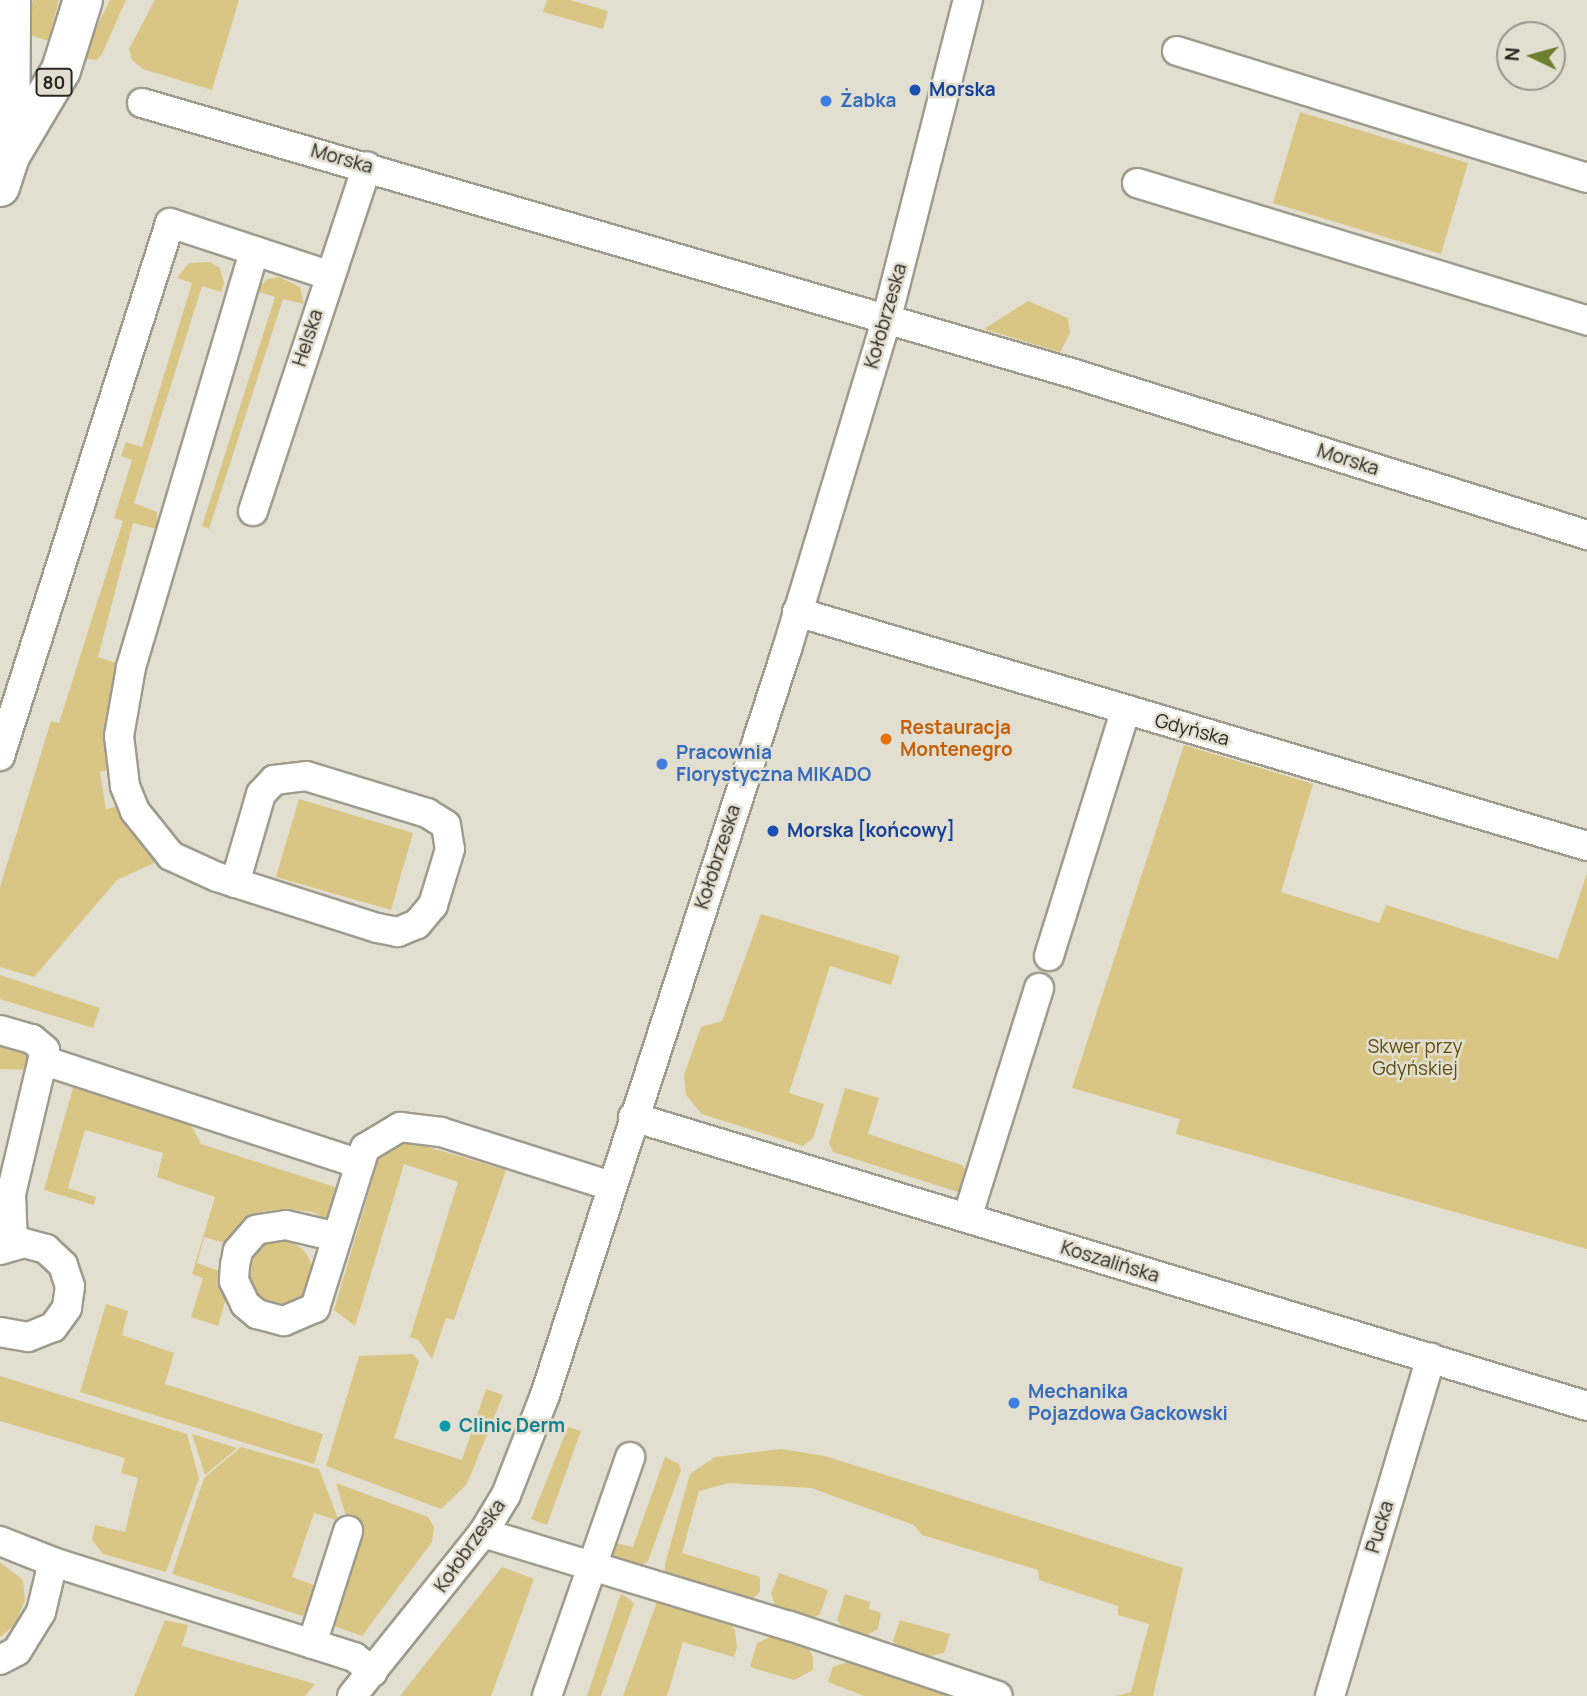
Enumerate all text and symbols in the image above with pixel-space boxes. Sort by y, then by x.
north arrow [1496,21,1566,91]
text: N [1499,46,1526,62]
road number: 80 [35,68,73,96]
place label: Morska [929,79,996,101]
marker: Morska [907,82,923,98]
place label: Żabka [840,90,896,112]
marker: Żabka [818,93,834,109]
street label: Morska [308,139,376,179]
street label: Kołobrzeska [860,261,912,371]
street label: Helska [288,307,328,369]
street label: Morska [1314,439,1382,481]
street label: Gdyńska [1152,709,1232,751]
place label: Restauracja Montenegro [900,717,1013,761]
marker: Restauracja Montenegro [878,731,894,747]
place label: Pracownia Florystyczna MIKADO [676,742,871,786]
marker: Pracownia Florystyczna MIKADO [654,756,670,772]
street label: Kołobrzeska [690,802,746,912]
place label: Morska [końcowy] [787,820,955,842]
marker: Morska [końcowy] [765,823,781,839]
park label: Skwer przy Gdyńskiej [1368,1036,1462,1080]
street label: Koszalińska [1058,1236,1162,1288]
place label: Mechanika Pojazdowa Gackowski [1028,1381,1228,1425]
marker: Mechanika Pojazdowa Gackowski [1006,1395,1022,1411]
place label: Clinic Derm [459,1415,565,1437]
marker: Clinic Derm [437,1418,453,1434]
street label: Kołobrzeska [430,1495,510,1597]
street label: Pucka [1361,1498,1399,1556]

